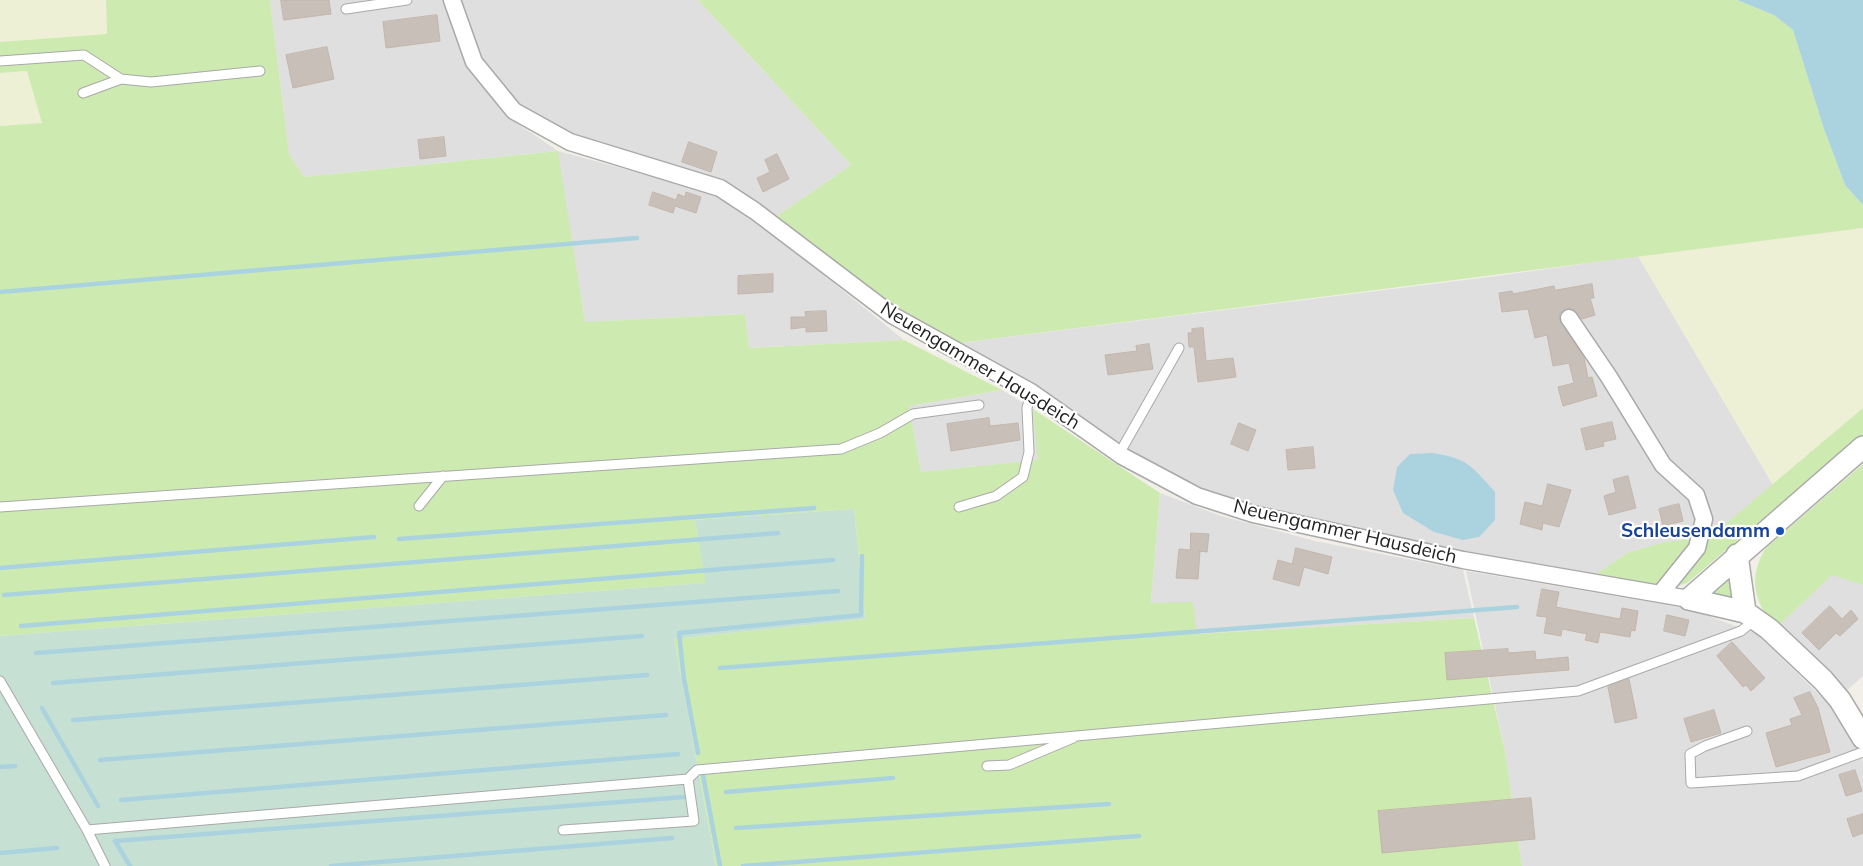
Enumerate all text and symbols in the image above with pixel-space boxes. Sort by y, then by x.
street label: Neuengammer Hausdeich [876,297,1084,435]
street label: Neuengammer Hausdeich [1231,495,1459,569]
place label: Schleusendamm [1621,520,1770,542]
marker: Schleusendamm [1774,525,1786,537]

